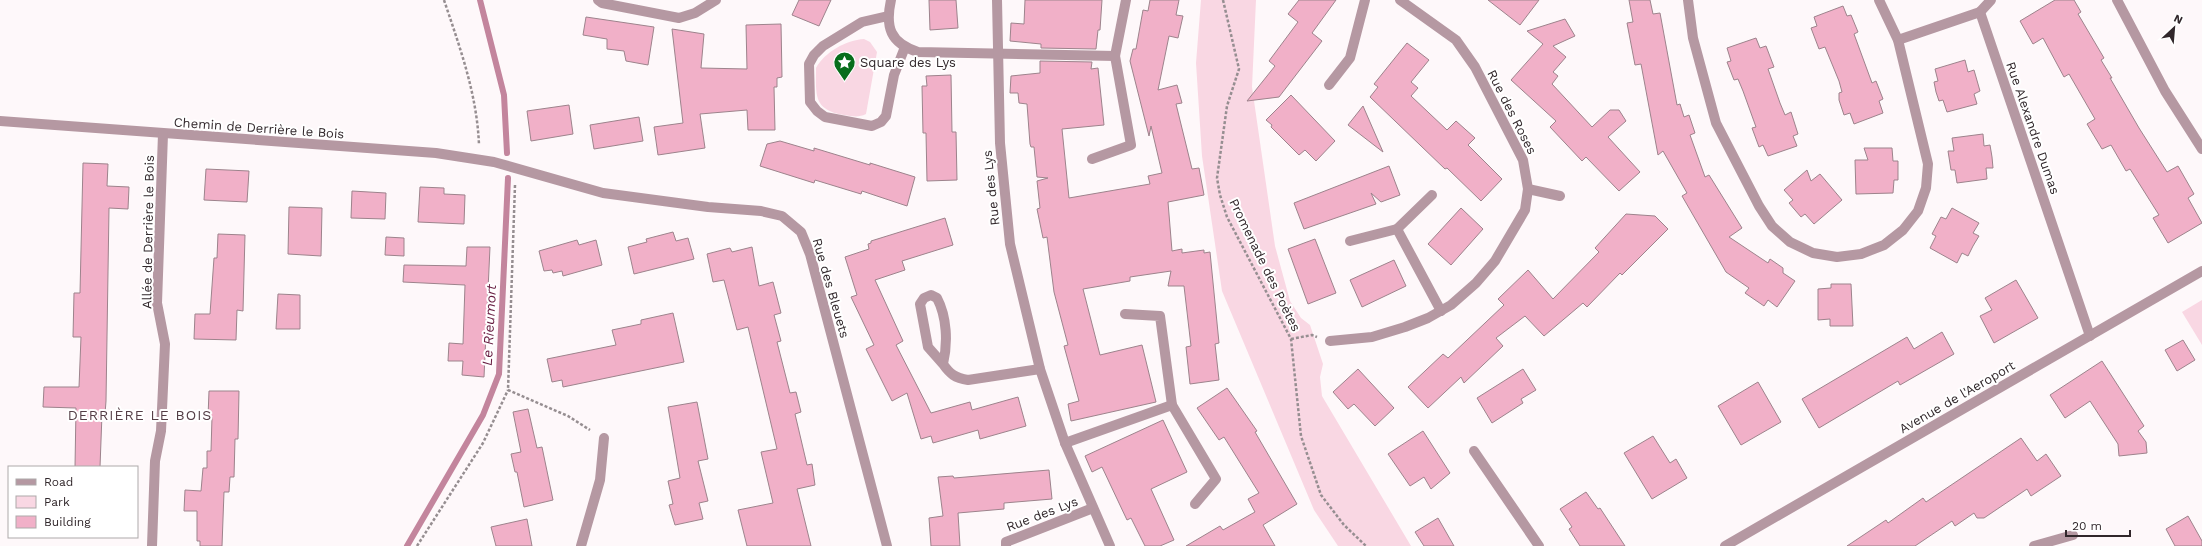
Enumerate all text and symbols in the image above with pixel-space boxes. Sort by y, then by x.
north arrow [2154,8,2194,48]
text: N [2172,12,2185,27]
place icon: Square des Lys [831,49,857,82]
place label: Square des Lys [860,55,956,70]
street label: Rue Alexandre Dumas [2003,60,2063,196]
street label: Rue des Roses [1484,67,1540,157]
street label: Chemin de Derrière le Bois [173,115,345,141]
street label: Rue des Lys [980,150,1002,226]
street label: Allée de Derrière le Bois [139,155,157,309]
street label: Promenade des Poètes [1226,196,1304,334]
street label: Rue des Bleuets [810,236,852,340]
water label: Le Rieumort [479,284,499,366]
street label: Avenue de l'Aeroport [1896,357,2018,436]
district label: DERRIÈRE LE BOIS [68,407,212,423]
legend [8,466,138,538]
text: Road [44,475,73,489]
street label: Rue des Lys [1004,493,1080,535]
text: Park [44,495,70,509]
scale bar [2066,512,2130,538]
text: Building [44,515,91,529]
text: 20 m [2072,519,2102,533]

